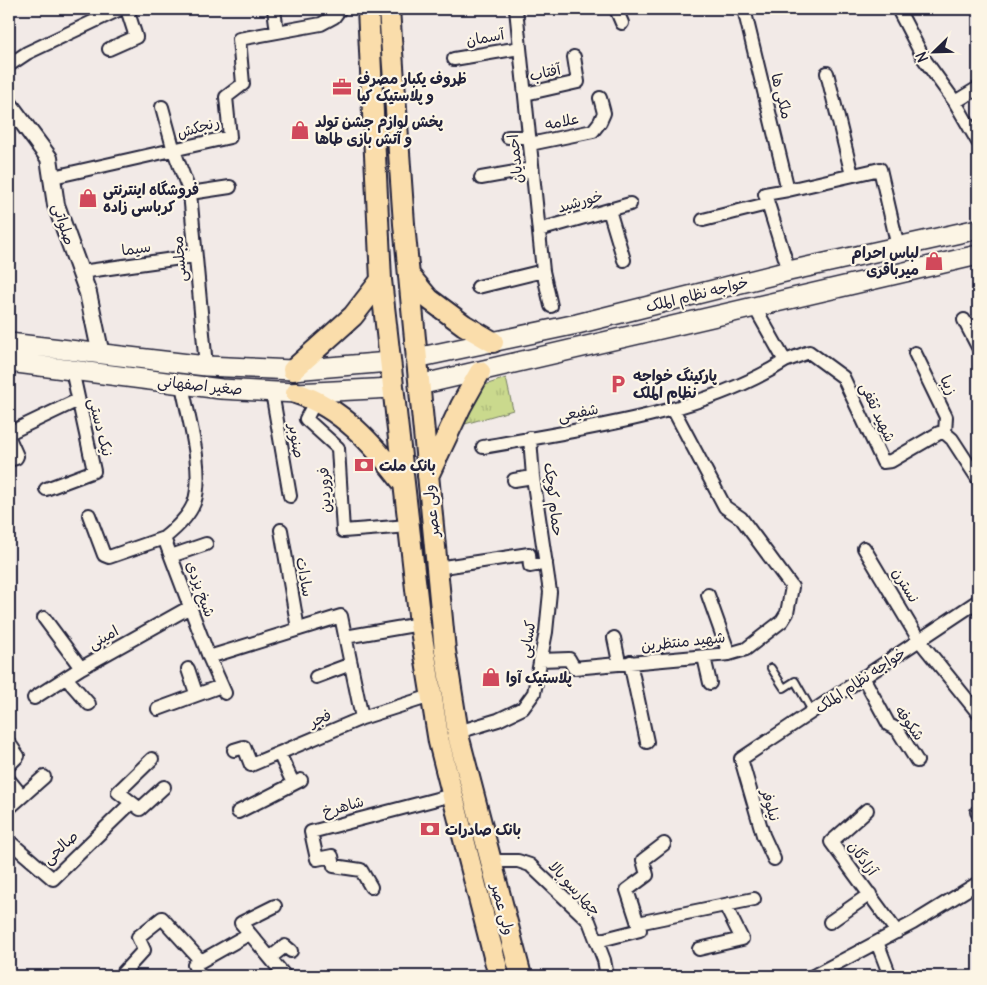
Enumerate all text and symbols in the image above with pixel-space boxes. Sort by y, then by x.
street label: آسمان [464,24,507,50]
north arrow [910,28,960,78]
text: N [912,49,932,65]
street label: آفتاب [527,59,564,85]
place label: ظروف یکبار مصرف و پلاستیک کیا [357,69,467,105]
street label: ملکی ها [766,71,797,121]
office icon: ظروف یکبار مصرف و پلاستیک کیا [331,76,353,98]
street label: علامه [543,108,581,134]
street label: رنجکش [175,112,221,142]
place label: پخش لوازم جشن تولد و آتش بازی طاها [315,112,444,148]
shop icon: پخش لوازم جشن تولد و آتش بازی طاها [289,119,311,141]
street label: احمدیان [503,133,527,185]
place label: فروشگاه اینترنتی کرباسی زاده [103,180,199,217]
street label: خورشید [555,185,605,217]
shop icon: فروشگاه اینترنتی کرباسی زاده [77,187,99,209]
street label: صلواتی [47,201,80,248]
street label: مجلسی [168,235,191,283]
street label: سیما [120,237,152,259]
place label: لباس احرام میرباقری [852,243,919,279]
shop icon: لباس احرام میرباقری [923,250,945,272]
street label: خواجه نظام الملک [644,272,751,318]
place label: پارکینگ خواجه نظام الملک [633,366,718,404]
street label: صغیر اصفهانی [156,371,244,400]
street label: زیبا [936,372,962,398]
parking icon: پارکینگ خواجه نظام الملک [607,373,629,395]
street label: شهید ثقفی [855,379,900,445]
street label: نیک دستی [84,396,117,458]
street label: شفیعی [556,399,600,426]
street label: صنوبر [284,421,309,460]
bank icon: بانک ملت [353,454,375,476]
place label: بانک ملت [379,456,436,475]
street label: حمام کوچک [538,461,568,537]
street label: فروردین [313,467,335,513]
street label: ولی عصر [419,484,444,540]
street label: سادات [292,556,318,598]
street label: شیخ یزدی [181,558,220,620]
street label: نسترن [888,564,924,606]
street label: کسایی [514,619,541,659]
street label: امینی [84,621,122,654]
street label: شهید منتظرین [640,627,726,655]
street label: خواجه نظام الملک [811,643,910,719]
shop icon: پلاستیک آوا [480,666,502,688]
place label: پلاستیک آوا [506,668,572,687]
street label: شکوفه [891,702,929,744]
street label: فجر [304,705,334,732]
street label: نیلوفر [756,786,785,824]
street label: شاهرخ [320,791,366,822]
bank icon: بانک صادرات [419,818,441,840]
place label: بانک صادرات [445,820,521,839]
street label: صالحی [38,826,82,869]
street label: آزادگان [844,837,883,880]
street label: چهارسو بالا [544,857,605,920]
street label: ولی عصر [486,879,519,937]

